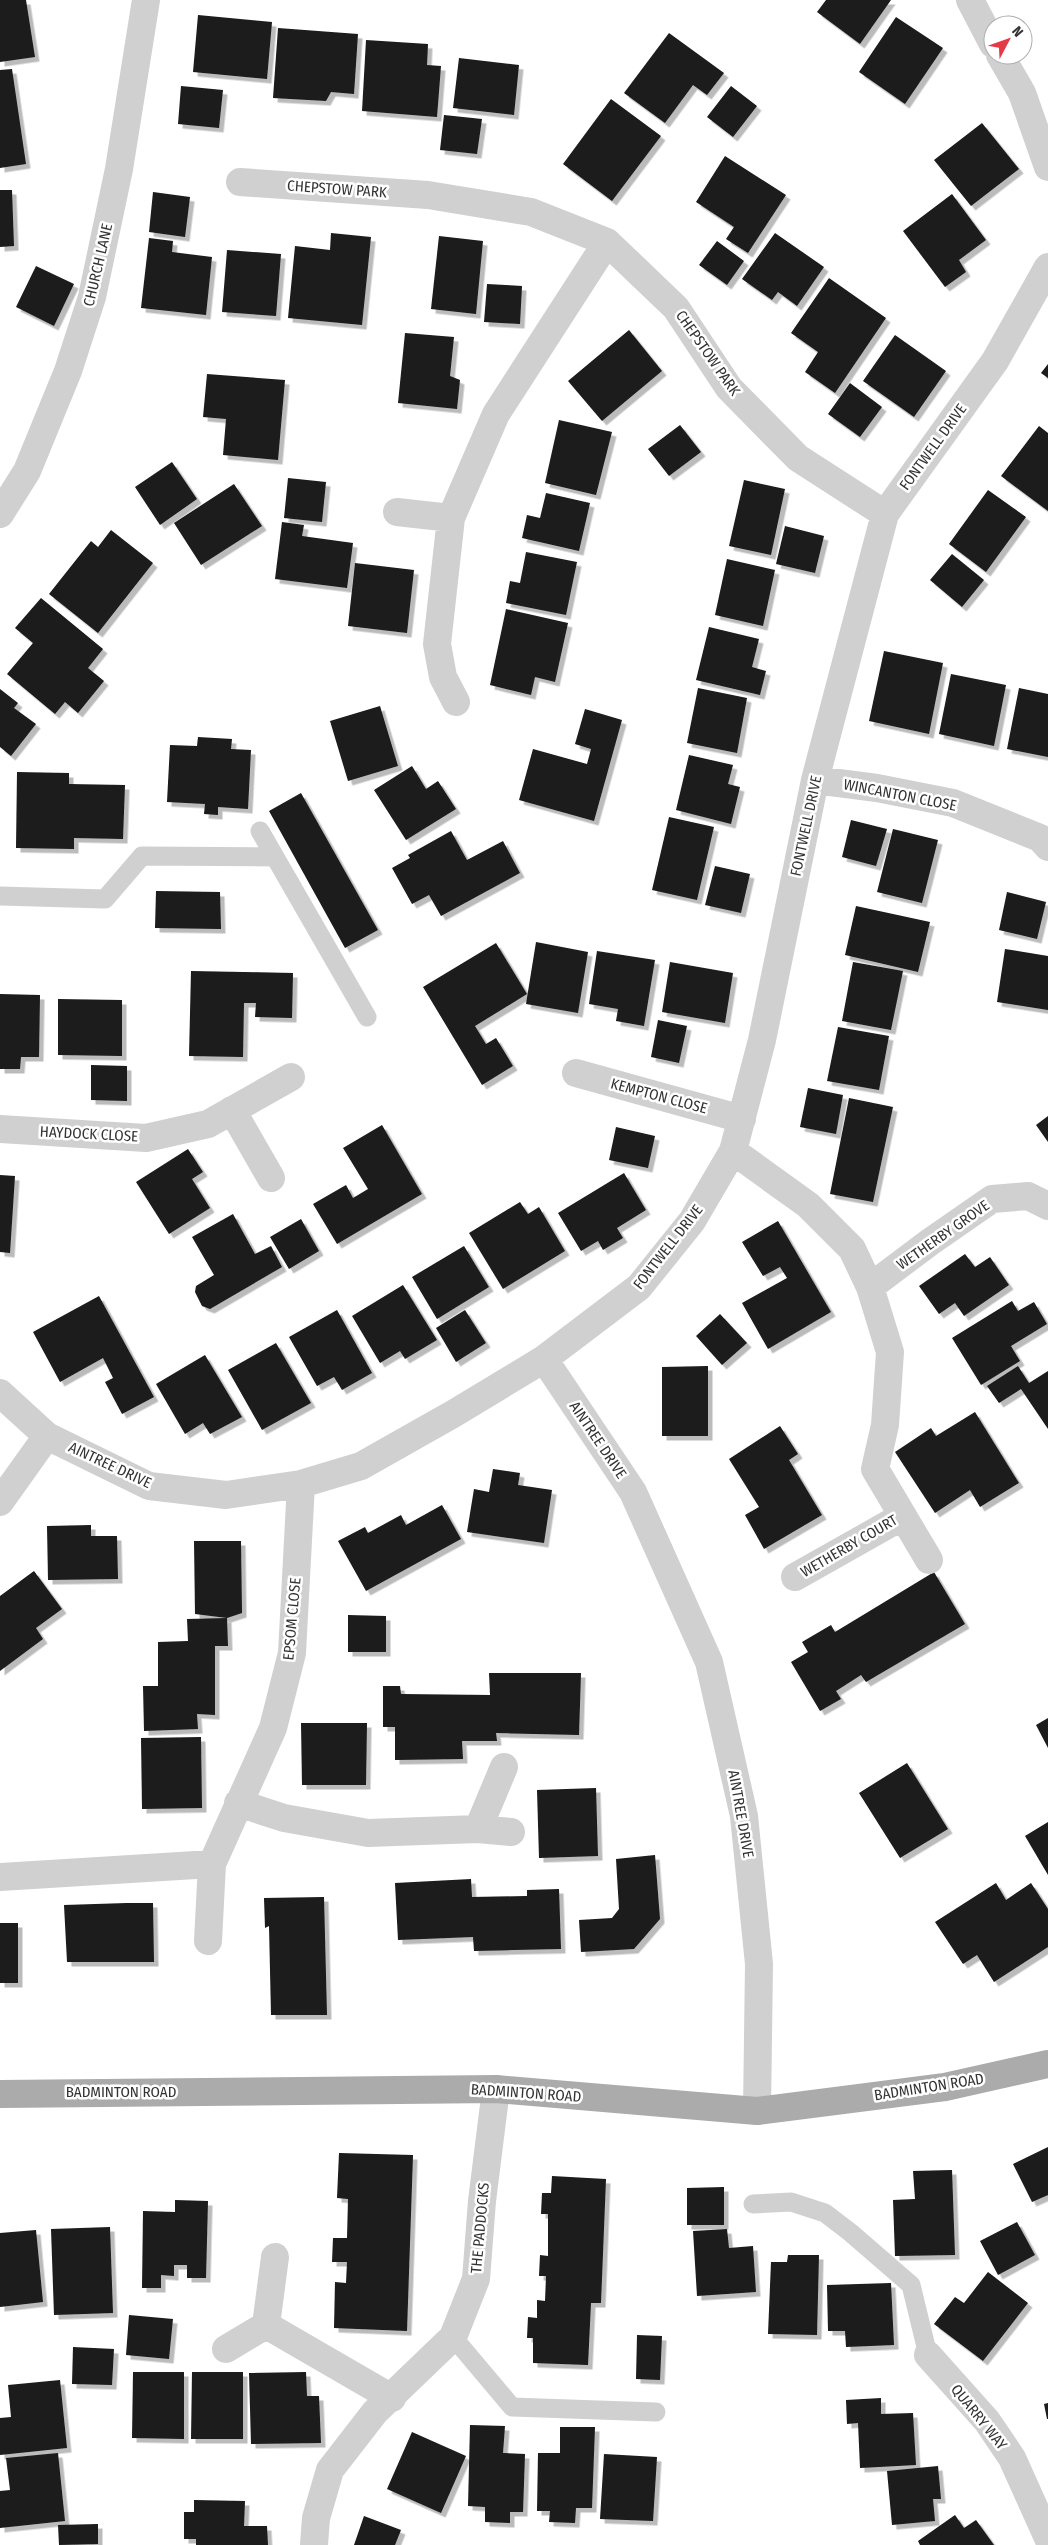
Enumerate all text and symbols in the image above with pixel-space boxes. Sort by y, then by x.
north arrow [983,15,1033,65]
text: N [1008,23,1027,41]
street label: CHEPSTOW PARK [287,177,388,201]
street label: CHURCH LANE [80,222,116,308]
street label: CHEPSTOW PARK [672,307,744,399]
street label: FONTWELL DRIVE [896,400,970,494]
street label: FONTWELL DRIVE [787,774,825,878]
street label: WINCANTON CLOSE [842,775,958,815]
street label: KEMPTON CLOSE [609,1074,709,1118]
street label: HAYDOCK CLOSE [39,1122,139,1146]
street label: WETHERBY GROVE [893,1196,993,1274]
street label: FONTWELL DRIVE [629,1201,707,1293]
street label: AINTREE DRIVE [566,1398,630,1482]
street label: AINTREE DRIVE [66,1438,154,1492]
street label: WETHERBY COURT [797,1511,901,1581]
street label: EPSOM CLOSE [279,1577,305,1661]
street label: AINTREE DRIVE [724,1769,758,1859]
street label: BADMINTON ROAD [873,2069,985,2105]
street label: BADMINTON ROAD [470,2080,582,2106]
street label: BADMINTON ROAD [66,2083,176,2101]
street label: THE PADDOCKS [467,2182,493,2274]
street label: QUARRY WAY [947,2381,1011,2454]

